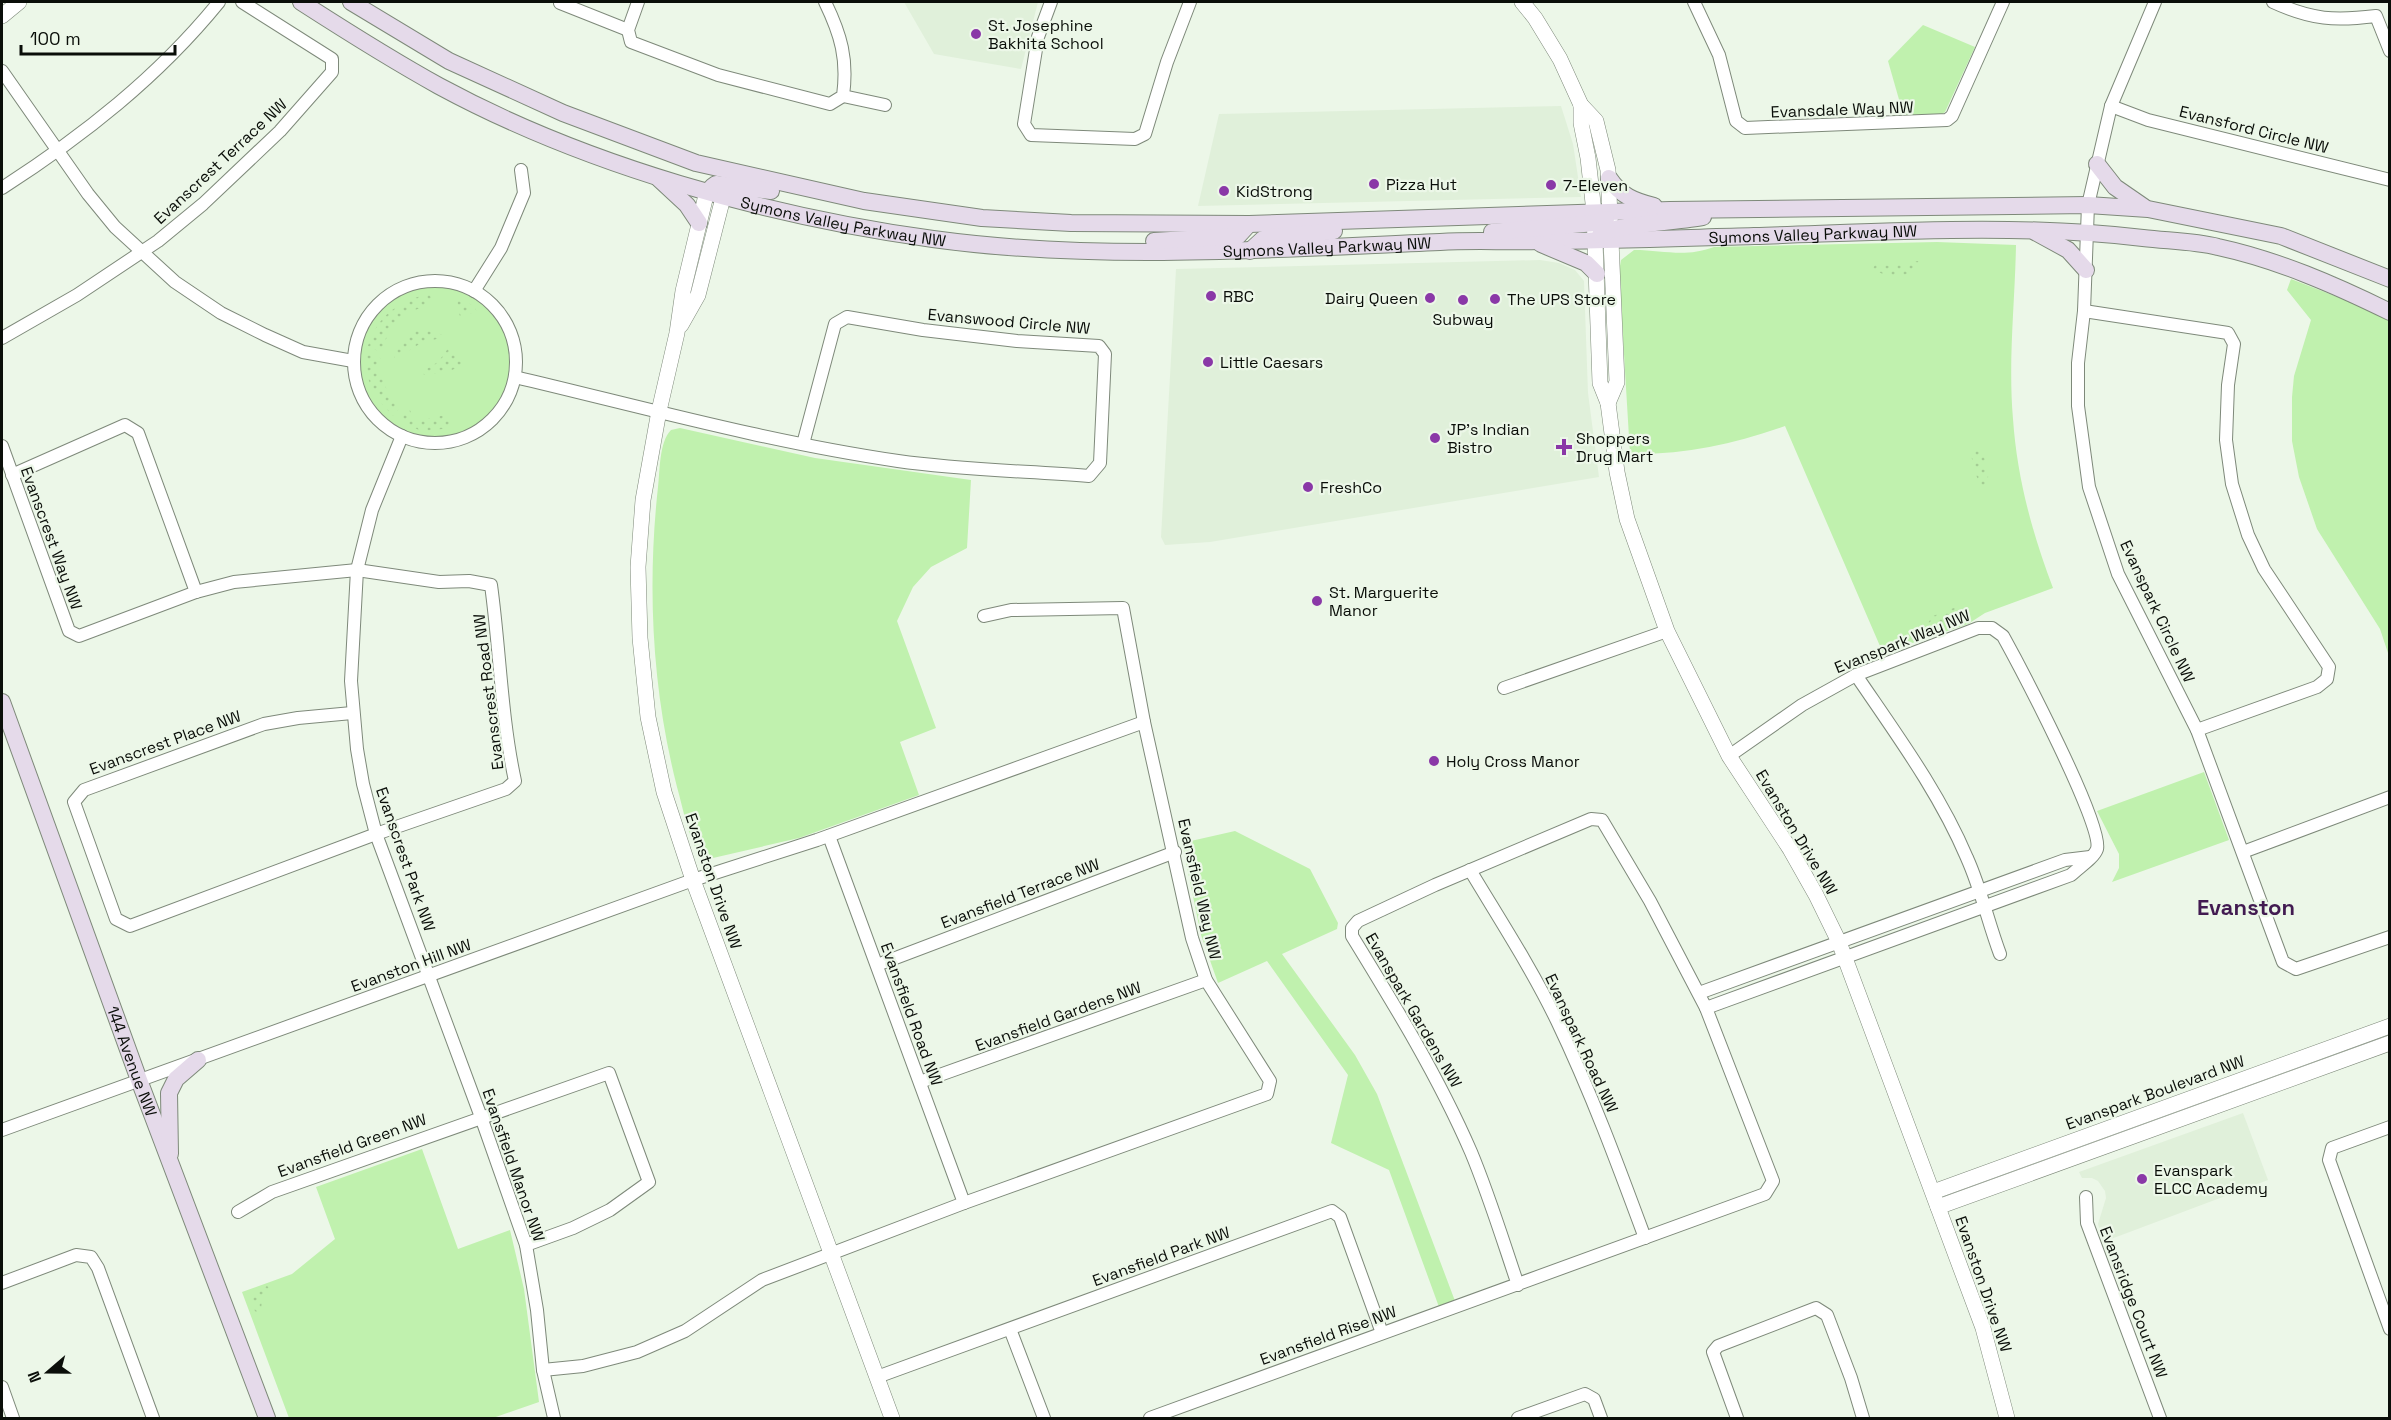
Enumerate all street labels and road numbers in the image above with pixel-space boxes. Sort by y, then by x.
street label: Evanscrest Terrace NW [149,94,291,229]
street label: Evansdale Way NW [1770,97,1914,122]
street label: Evansford Circle NW [2177,101,2331,158]
street label: Symons Valley Parkway NW [738,191,947,252]
street label: Symons Valley Parkway NW [1708,220,1917,248]
street label: Symons Valley Parkway NW [1222,232,1432,262]
street label: Evanswood Circle NW [927,304,1091,339]
street label: Evanscrest Way NW [16,464,87,613]
street label: Evanspark Circle NW [2115,537,2200,686]
street label: Evanspark Way NW [1831,605,1973,678]
street label: Evanscrest Road NW [468,613,509,771]
street label: Evanscrest Place NW [87,705,244,780]
street label: Evanston Drive NW [1751,766,1842,899]
street label: Evanscrest Park NW [371,784,440,934]
street label: Evanston Drive NW [680,810,747,952]
street label: Evansfield Way NW [1173,816,1226,962]
street label: Evansfield Terrace NW [938,853,1103,933]
street label: Evanspark Gardens NW [1361,929,1466,1091]
street label: Evanston Hill NW [348,934,474,997]
street label: Evansfield Road NW [876,940,947,1089]
street label: Evanspark Road NW [1540,970,1623,1116]
street label: Evansfield Gardens NW [972,977,1144,1056]
street label: 144 Avenue NW [102,1003,162,1119]
street label: Evanspark Boulevard NW [2063,1050,2247,1135]
street label: Evansfield Manor NW [477,1086,550,1244]
street label: Evansfield Green NW [275,1109,429,1182]
street label: Evanston Drive NW [1950,1213,2017,1355]
street label: Evansfield Park NW [1089,1222,1233,1291]
street label: Evansridge Court NW [2095,1223,2172,1381]
street label: Evansfield Rise NW [1257,1301,1399,1370]

